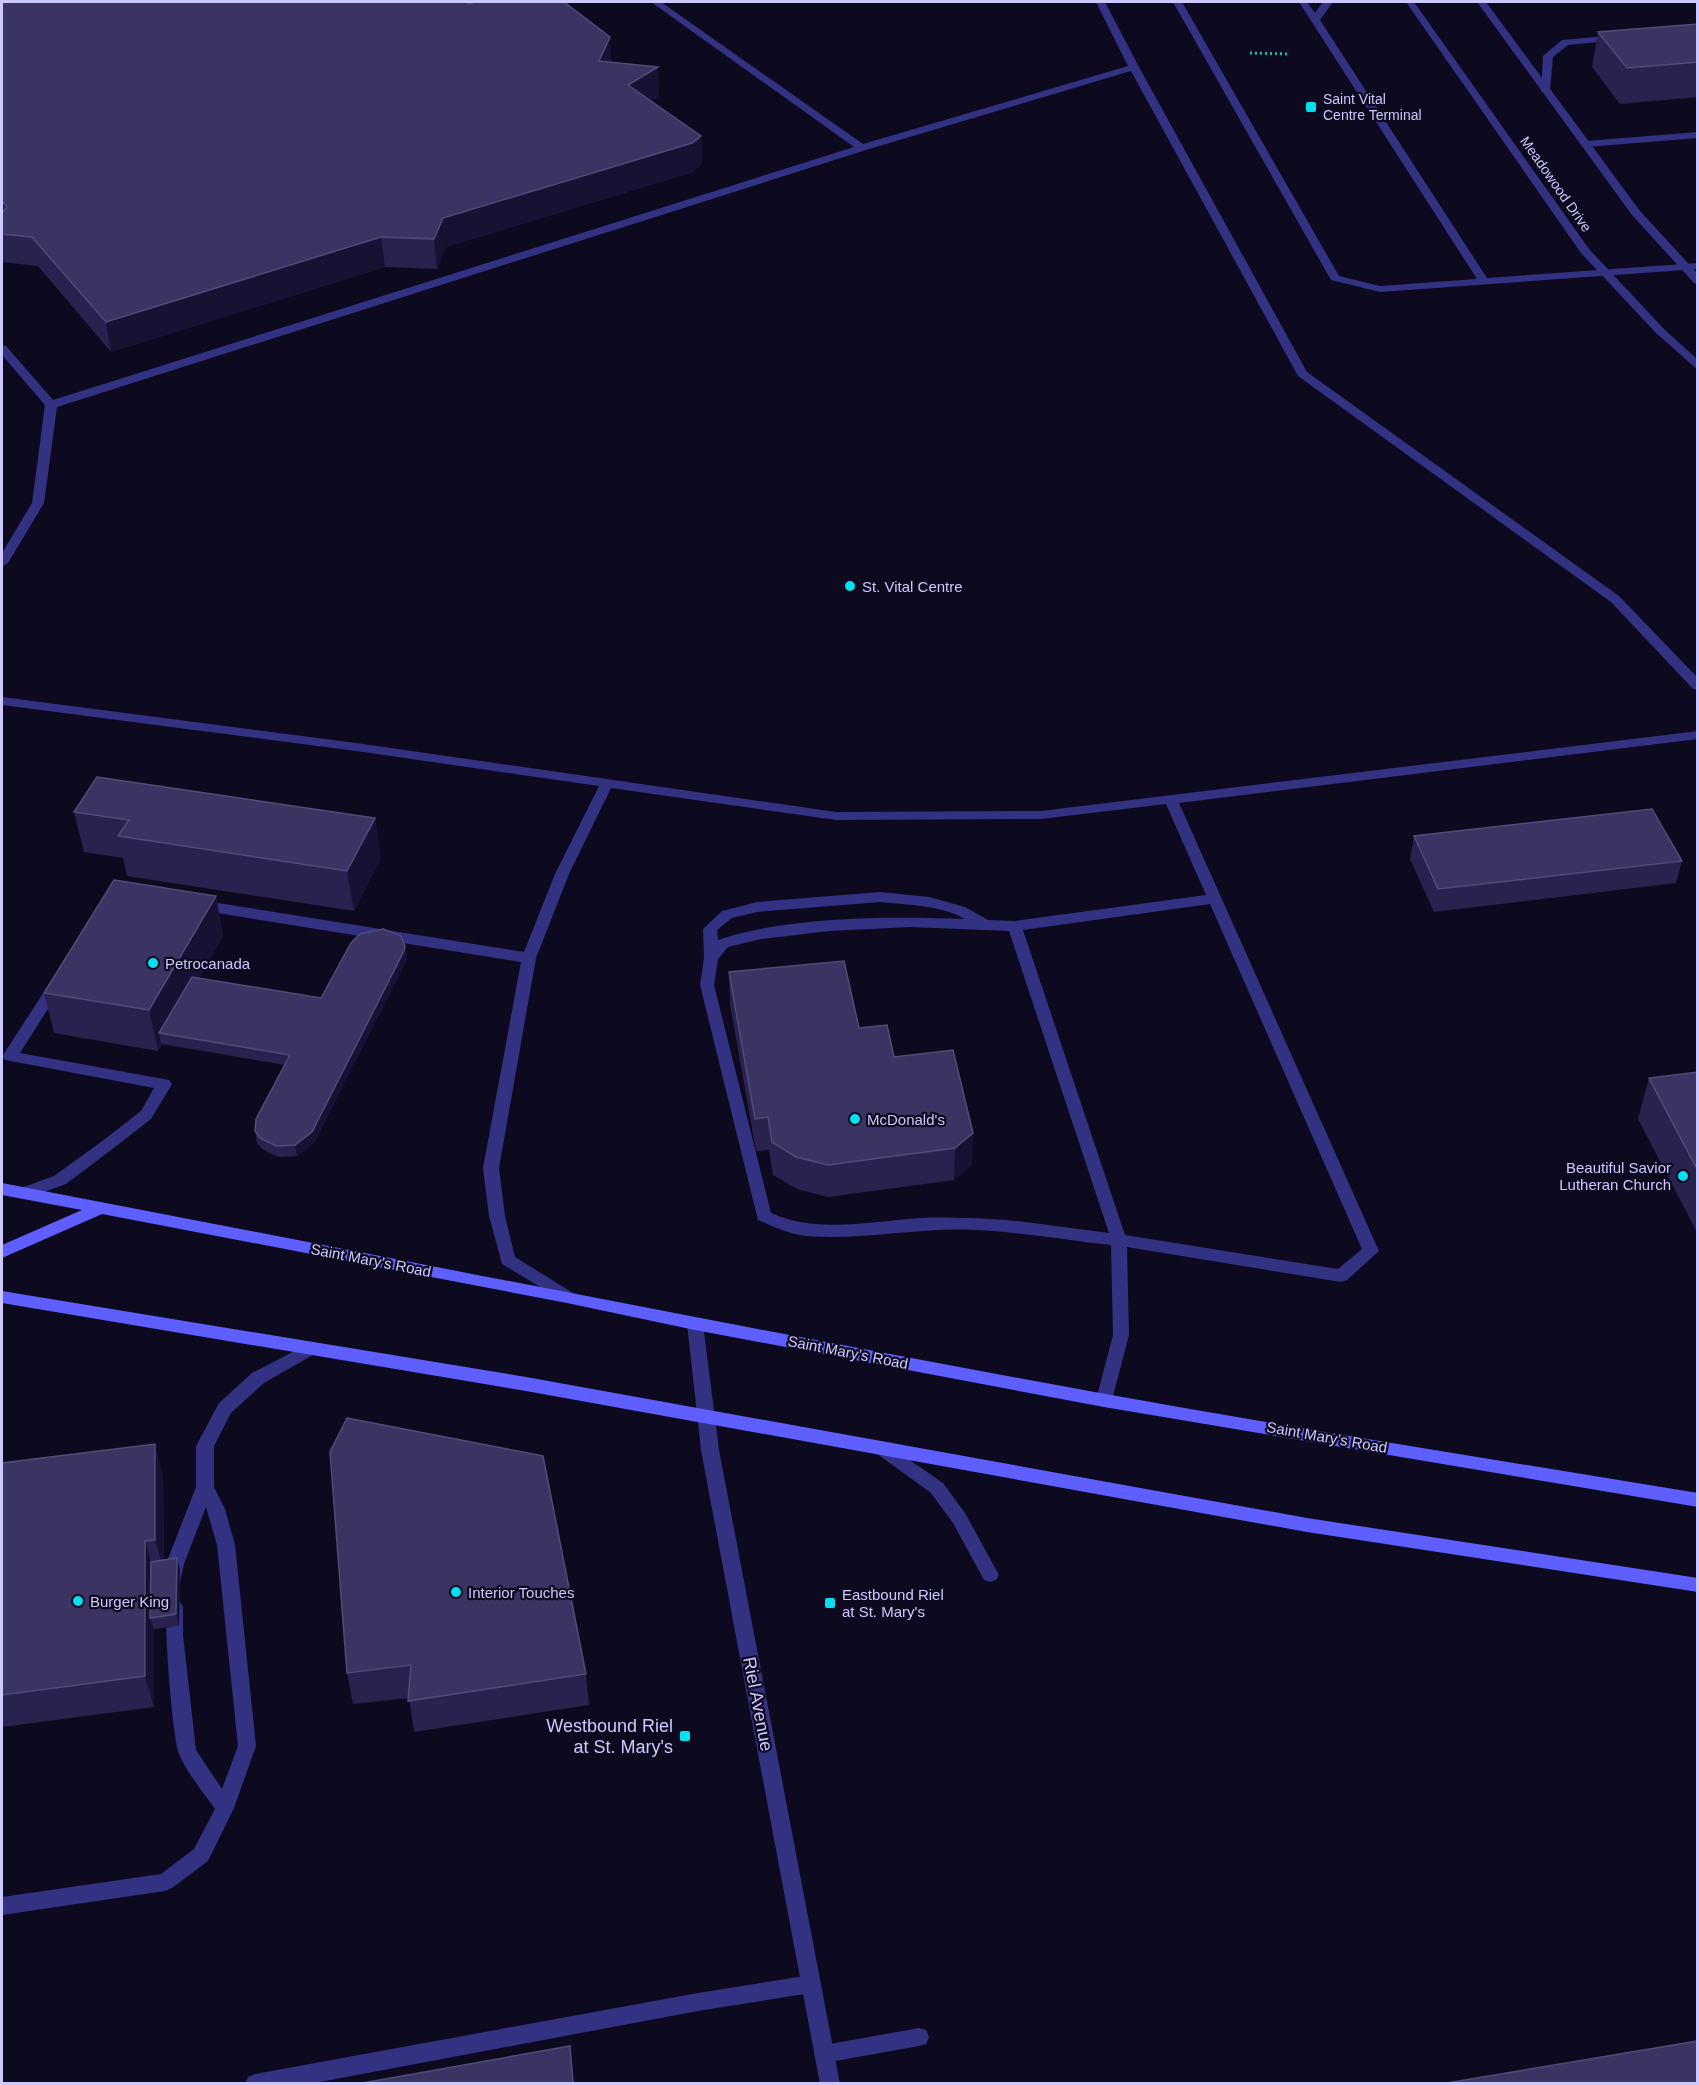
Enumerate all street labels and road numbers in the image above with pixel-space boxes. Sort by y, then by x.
street label: Meadowood Drive [1517,133,1595,235]
street label: Saint Mary’s Road [309,1240,433,1280]
street label: Saint Mary’s Road [786,1332,910,1372]
street label: Saint Mary’s Road [1265,1418,1389,1456]
street label: Riel Avenue [739,1655,777,1753]

